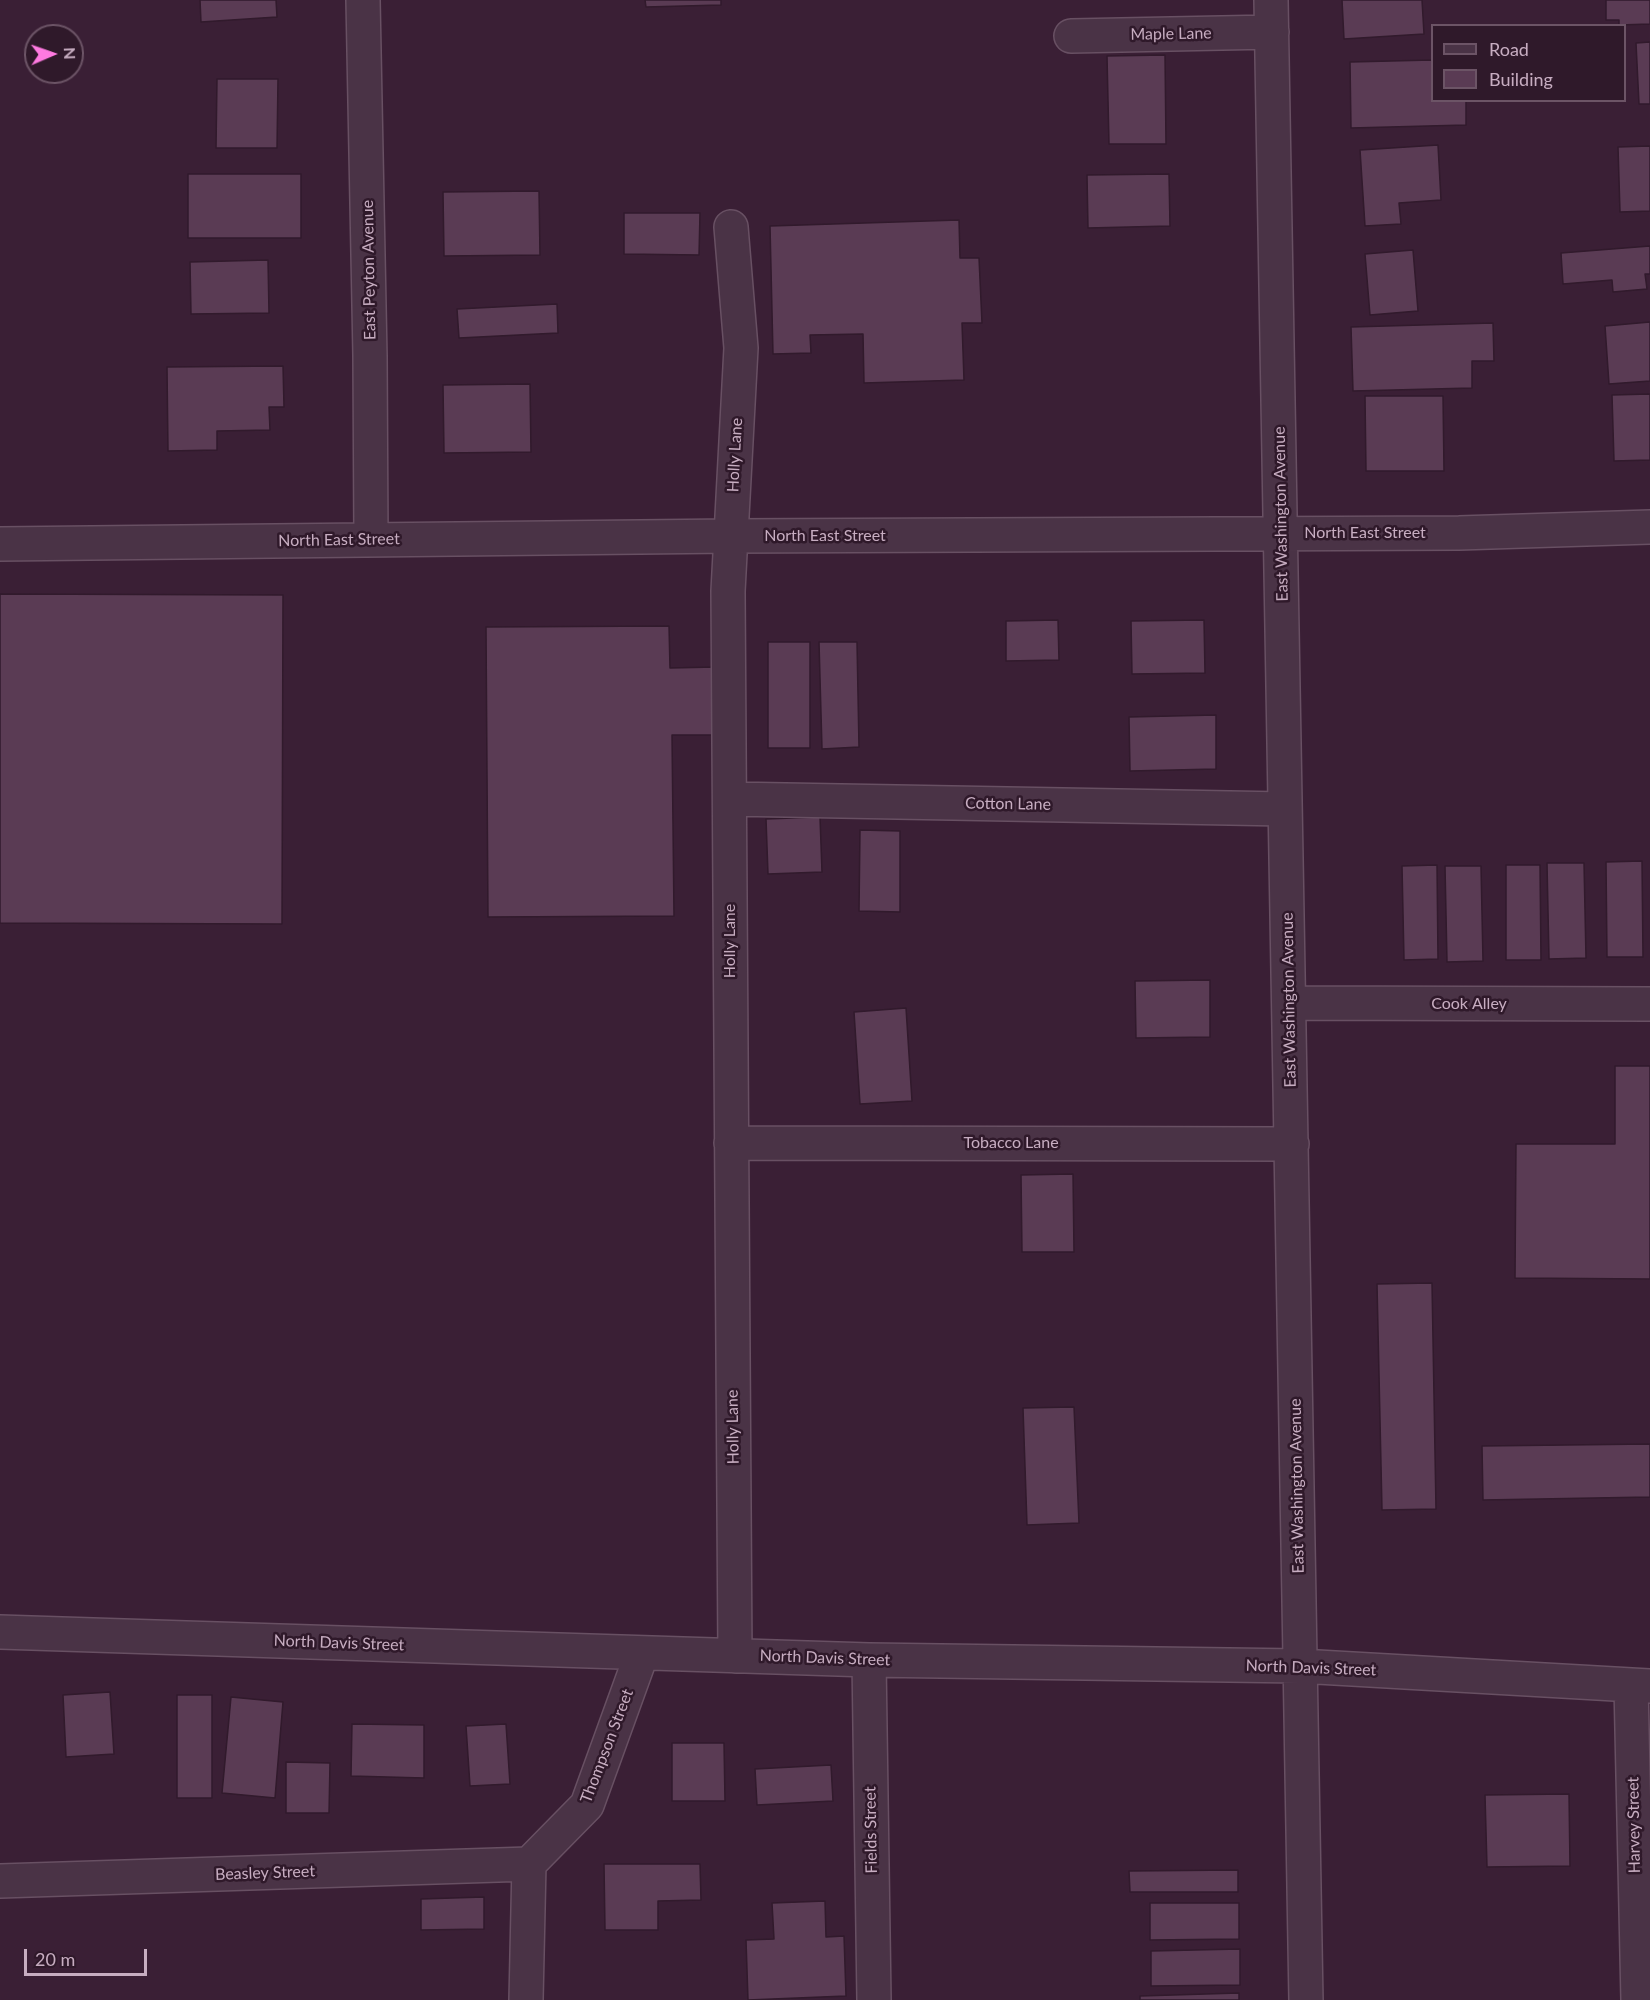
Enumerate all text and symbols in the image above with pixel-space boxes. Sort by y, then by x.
north arrow [24,24,84,84]
street label: Maple Lane [1130,24,1212,44]
legend [1431,24,1626,102]
text: Road [1489,38,1529,60]
text: N [61,47,80,60]
text: Building [1489,68,1553,90]
street label: East Peyton Avenue [358,200,380,340]
street label: Holly Lane [723,417,747,493]
street label: East Washington Avenue [1270,426,1292,602]
street label: North East Street [1304,523,1426,543]
street label: North East Street [764,526,886,546]
street label: North East Street [278,529,400,551]
street label: Cotton Lane [965,794,1051,814]
street label: Holly Lane [720,904,740,978]
street label: East Washington Avenue [1278,912,1300,1088]
street label: Cook Alley [1431,994,1507,1014]
street label: Tobacco Lane [963,1133,1059,1153]
street label: Holly Lane [723,1390,743,1464]
street label: East Washington Avenue [1286,1398,1308,1574]
street label: North Davis Street [273,1631,405,1655]
street label: North Davis Street [759,1646,891,1670]
street label: North Davis Street [1245,1656,1377,1680]
street label: Thompson Street [576,1686,638,1806]
street label: Harvey Street [1624,1777,1644,1873]
street label: Fields Street [861,1786,881,1874]
street label: Beasley Street [215,1862,315,1884]
scale bar [27,1937,150,1975]
text: 20 m [35,1948,75,1970]

